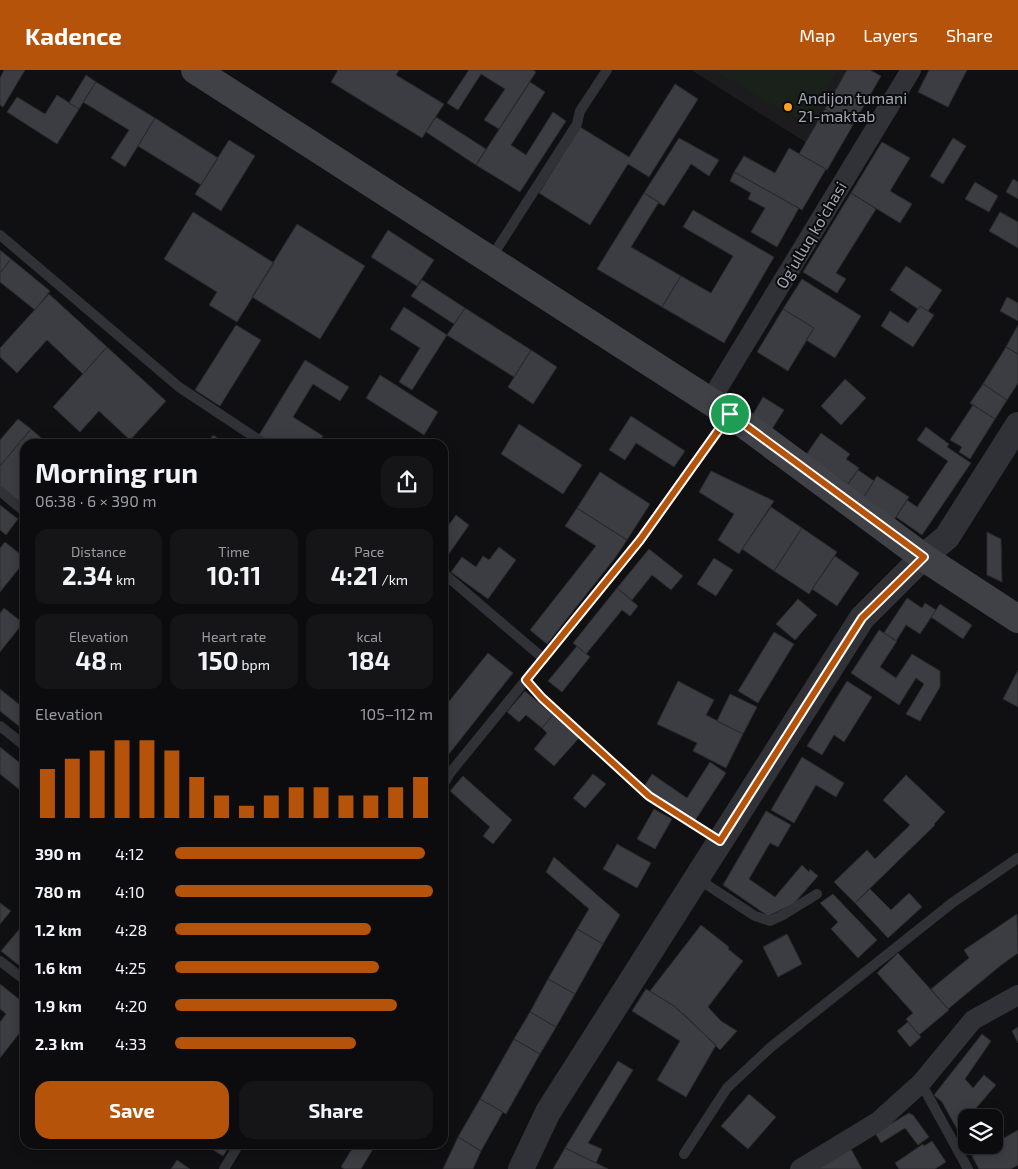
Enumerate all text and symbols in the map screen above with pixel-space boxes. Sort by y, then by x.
text: Kadence [25,21,122,50]
text: Map [799,24,835,46]
text: Layers [863,24,918,46]
text: Share [946,24,993,46]
place label: Andijon tumani 21-maktab [798,88,907,125]
marker: Andijon tumani 21-maktab [782,101,794,113]
street label: Og'ulluq ko'chasi [771,178,850,292]
pin [709,393,751,435]
icon: arrive [716,400,744,428]
text: Morning run [35,455,198,489]
button: share [381,456,433,508]
text: 06:38 · 6 × 390 m [35,491,156,510]
text: Distance [71,543,126,560]
text: Time [218,543,250,560]
text: Pace [354,543,384,560]
text: 2.34 [62,560,113,590]
text: 10:11 [207,560,261,590]
text: 4:21 [331,560,378,590]
text: km [113,571,135,588]
text: /km [378,571,408,588]
text: Elevation [69,628,128,645]
text: Heart rate [202,628,266,645]
text: kcal [357,628,382,645]
text: 48 [75,645,107,675]
text: 150 [198,645,238,675]
text: 184 [348,645,390,675]
text: m [107,656,122,673]
text: bpm [238,656,270,673]
text: Elevation [35,704,103,723]
text: 105–112 m [360,704,433,723]
text: 390 m [35,844,81,863]
text: 4:12 [115,844,144,863]
text: 780 m [35,882,81,901]
text: 4:10 [115,882,145,901]
text: 1.2 km [35,920,82,939]
text: 4:28 [115,920,147,939]
text: 1.6 km [35,958,82,977]
text: 4:25 [115,958,146,977]
text: 1.9 km [35,996,82,1015]
text: 4:20 [115,996,147,1015]
text: 2.3 km [35,1034,84,1053]
text: 4:33 [115,1034,146,1053]
button: Save [35,1081,229,1139]
button: Share [239,1081,433,1139]
map controls [958,1109,1003,1154]
button: layers [958,1109,1003,1154]

